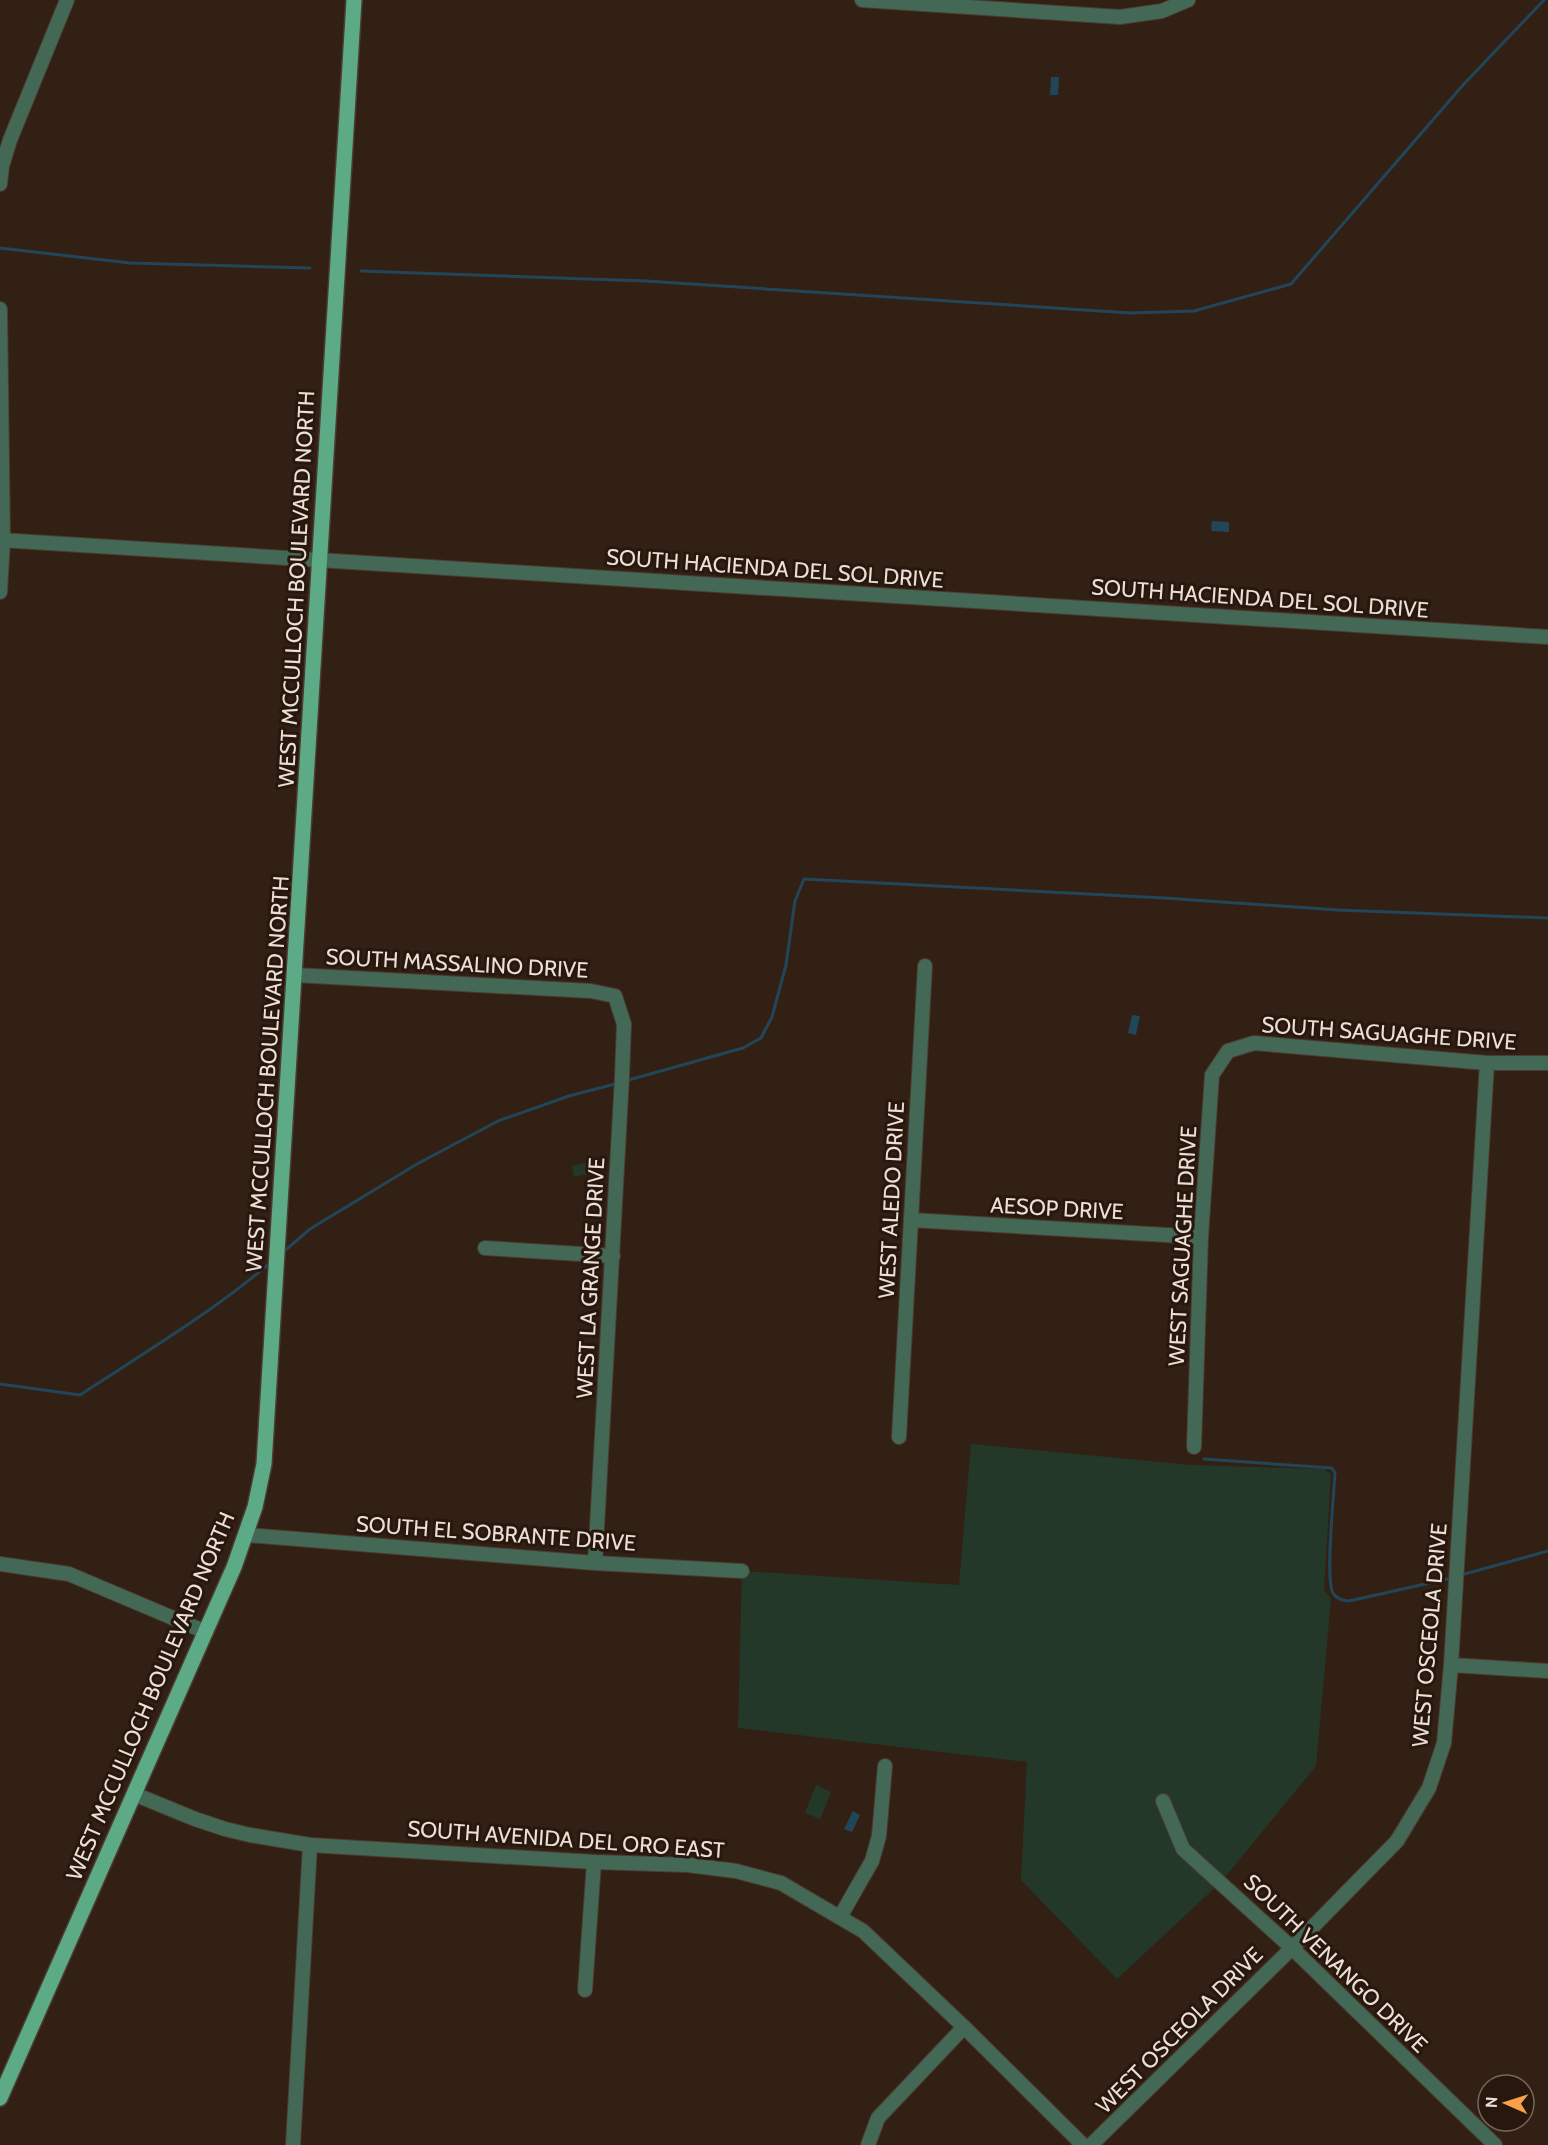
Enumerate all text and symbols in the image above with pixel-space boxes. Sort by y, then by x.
street label: WEST MCCULLOCH BOULEVARD NORTH [273,390,320,788]
street label: SOUTH HACIENDA DEL SOL DRIVE [605,543,945,594]
street label: SOUTH HACIENDA DEL SOL DRIVE [1090,573,1430,624]
street label: WEST MCCULLOCH BOULEVARD NORTH [240,875,295,1273]
street label: SOUTH MASSALINO DRIVE [325,943,589,984]
street label: SOUTH SAGUAGHE DRIVE [1260,1011,1517,1056]
street label: WEST ALEDO DRIVE [873,1101,910,1299]
street label: WEST SAGUAGHE DRIVE [1163,1125,1202,1367]
street label: WEST LA GRANGE DRIVE [571,1157,610,1399]
street label: AESOP DRIVE [990,1192,1124,1225]
street label: WEST MCCULLOCH BOULEVARD NORTH [60,1508,241,1884]
street label: SOUTH EL SOBRANTE DRIVE [355,1510,637,1557]
street label: WEST OSCEOLA DRIVE [1406,1522,1453,1748]
street label: SOUTH AVENIDA DEL ORO EAST [406,1815,726,1864]
street label: SOUTH VENANGO DRIVE [1238,1868,1433,2058]
street label: WEST OSCEOLA DRIVE [1090,1941,1268,2119]
north arrow [1476,2073,1536,2133]
text: N [1482,2096,1501,2108]

